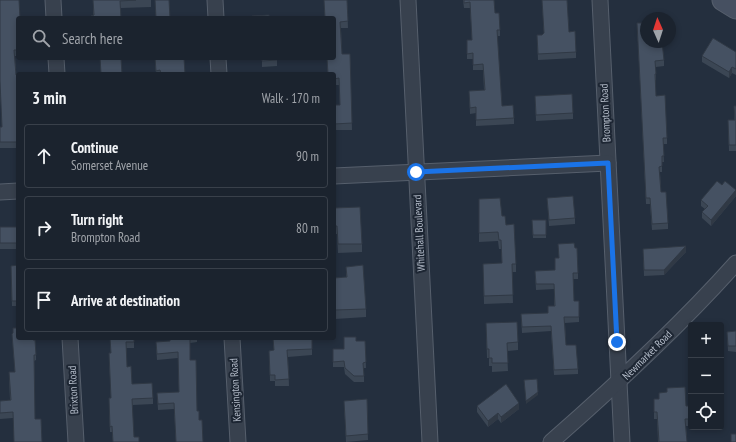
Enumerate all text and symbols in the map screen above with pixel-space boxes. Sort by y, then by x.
north arrow [640,12,676,48]
search box [16,16,336,60]
icon: search [30,27,52,49]
text: Search here [62,29,123,48]
street label: Brompton Road [596,83,614,143]
text: 3 min [32,87,66,109]
text: Walk · 170 m [262,90,320,107]
text: Continue [71,138,118,157]
icon: ahead [33,145,55,167]
text: 90 m [296,148,319,165]
text: Somerset Avenue [71,157,148,174]
route start [407,163,425,181]
street label: Whitehall Boulevard [410,194,428,272]
text: Turn right [71,210,123,229]
icon: right [33,217,55,239]
text: 80 m [296,220,319,237]
text: Brompton Road [71,229,140,246]
icon: arrive [33,289,55,311]
text: Arrive at destination [71,291,180,310]
map controls [688,322,724,430]
button: + [688,322,724,358]
street label: Newmarket Road [619,327,675,383]
route end [608,333,626,351]
street label: Kensington Road [226,358,244,422]
button: − [688,358,724,394]
street label: Brixton Road [65,365,81,415]
button: locate [688,394,724,430]

